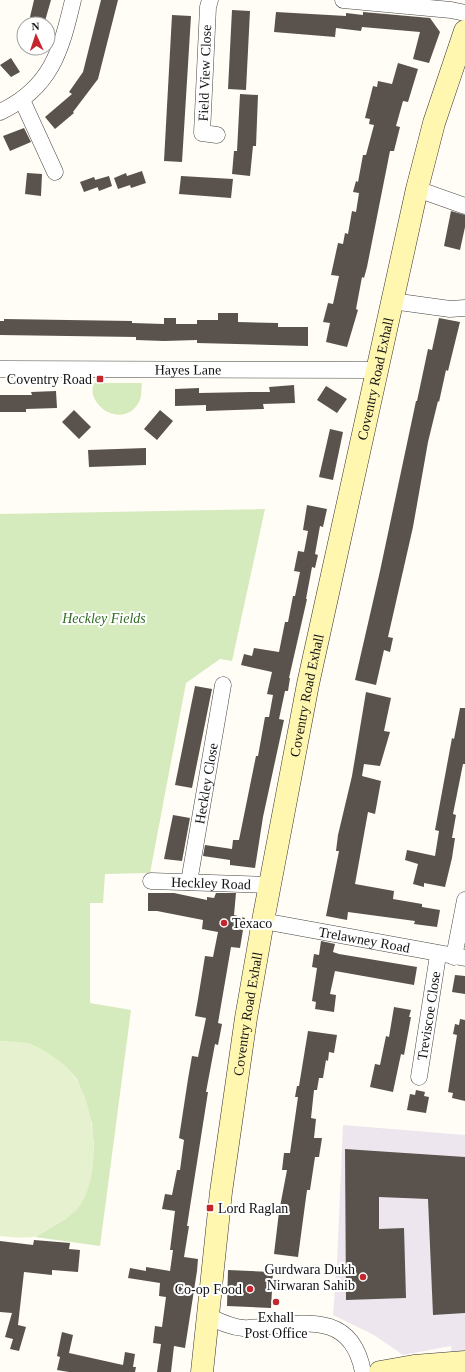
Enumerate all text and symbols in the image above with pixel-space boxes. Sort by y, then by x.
north arrow [16,16,56,56]
text: N [31,20,40,32]
street label: Field View Close [196,24,214,122]
street label: Coventry Road Exhall [354,316,396,442]
street label: Hayes Lane [155,362,221,377]
place label: Coventry Road [7,372,92,387]
marker: Coventry Road [95,374,105,384]
park label: Heckley Fields [61,611,146,626]
street label: Coventry Road Exhall [287,632,326,758]
street label: Heckley Close [192,742,220,825]
street label: Heckley Road [171,874,251,892]
place label: Texaco [232,916,272,931]
marker: Texaco [219,918,229,928]
street label: Trelawney Road [317,924,411,955]
street label: Coventry Road Exhall [230,951,265,1077]
street label: Treviscoe Close [414,970,443,1061]
place label: Lord Raglan [218,1201,288,1216]
marker: Lord Raglan [205,1203,215,1213]
place label: Gurdwara Dukh Nirwaran Sahib [264,1262,355,1293]
marker: Gurdwara Dukh Nirwaran Sahib [358,1272,368,1282]
place label: Co-op Food [175,1282,242,1297]
marker: Co-op Food [245,1284,255,1294]
marker: Exhall Post Office [271,1297,281,1307]
place label: Exhall Post Office [244,1310,308,1341]

